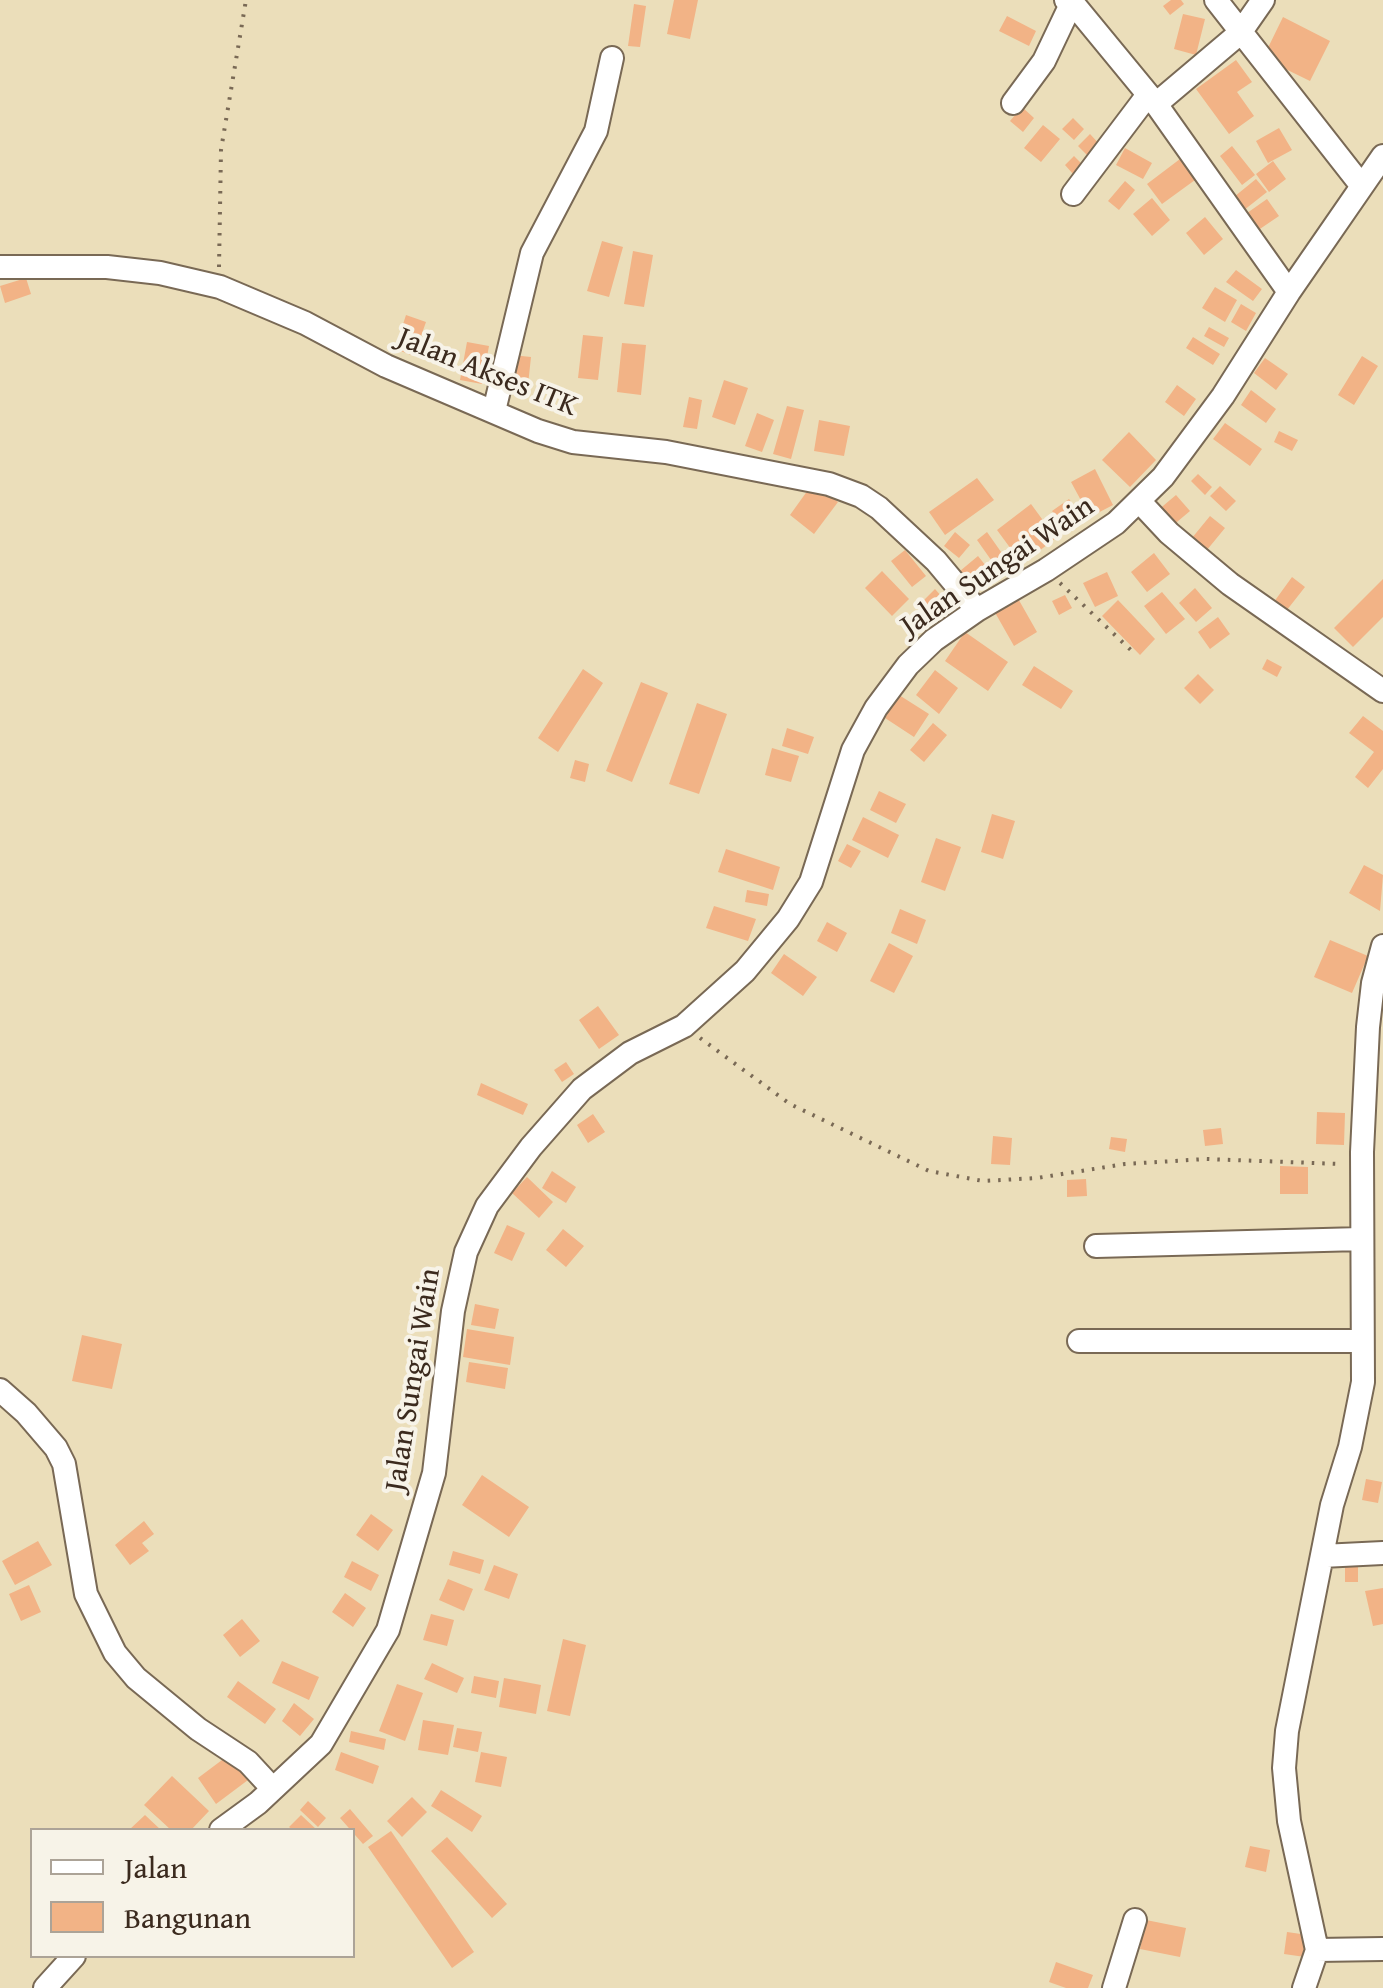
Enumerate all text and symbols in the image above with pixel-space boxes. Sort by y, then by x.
street label: Jalan Akses ITK [392,320,582,426]
street label: Jalan Sungai Wain [895,489,1101,645]
street label: Jalan Sungai Wain [379,1266,449,1494]
legend [30,1828,355,1958]
text: Jalan [124,1845,187,1889]
text: Bangunan [124,1895,251,1939]

